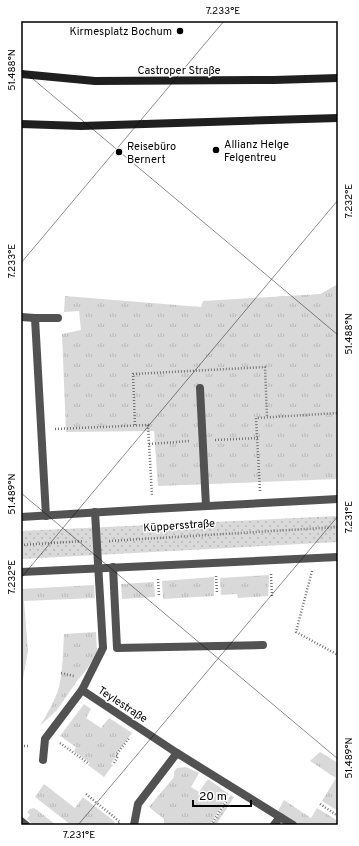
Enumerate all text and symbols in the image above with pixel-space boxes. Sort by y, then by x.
text: 7.233°E [206,5,240,18]
place label: Kirmesplatz Bochum [69,25,172,39]
marker: Kirmesplatz Bochum [175,26,185,36]
text: 51.488°N [6,49,19,91]
street label: Castroper Straße [137,64,221,78]
place label: Allianz Helge Felgentreu [224,138,289,165]
place label: Reisebüro Bernert [127,140,176,167]
marker: Allianz Helge Felgentreu [211,145,221,155]
marker: Reisebüro Bernert [114,147,124,157]
text: 7.232°E [343,184,356,218]
text: 7.233°E [6,244,19,278]
text: 51.488°N [343,313,356,355]
text: 51.489°N [6,473,19,515]
text: 7.231°E [343,501,356,533]
street label: Küppersstraße [143,517,215,535]
text: 7.232°E [6,560,19,594]
street label: Teylestraße [95,684,150,726]
text: 51.489°N [343,737,356,779]
scale bar [193,782,251,808]
text: 20 m [199,789,227,805]
text: 7.231°E [63,829,95,842]

